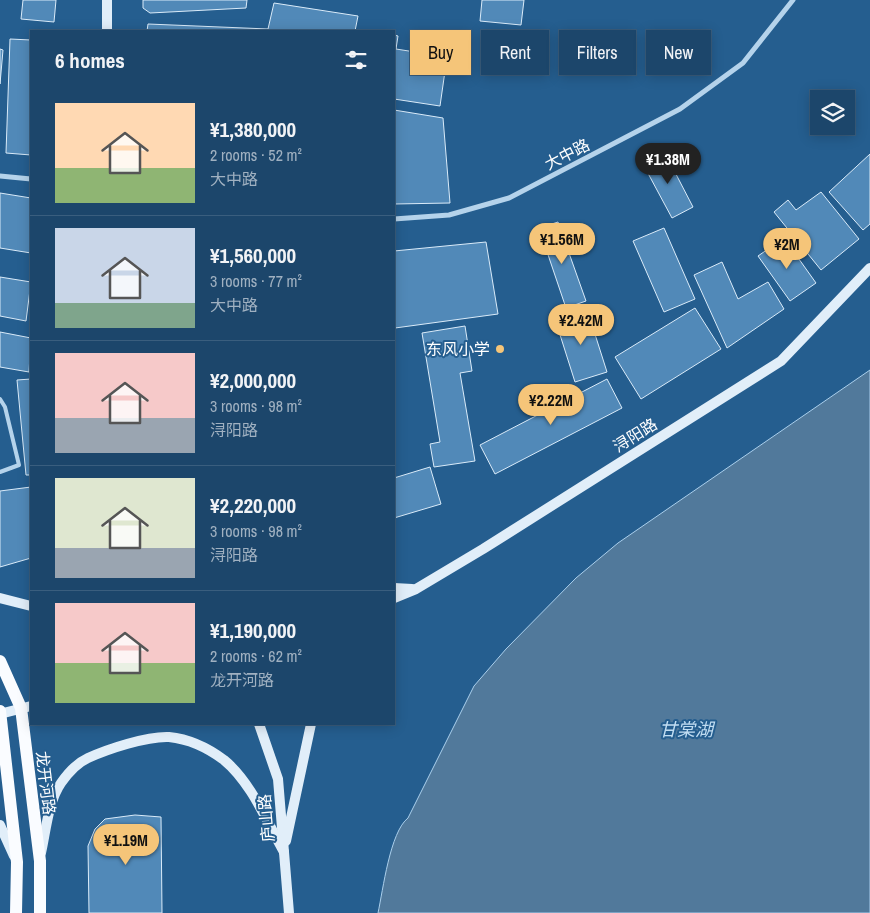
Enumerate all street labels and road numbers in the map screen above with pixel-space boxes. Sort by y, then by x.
street label: 大中路 [541,133,593,175]
street label: 浔阳路 [609,413,661,457]
street label: 龙开河路 [31,750,61,816]
street label: 庐山路 [253,793,279,843]

